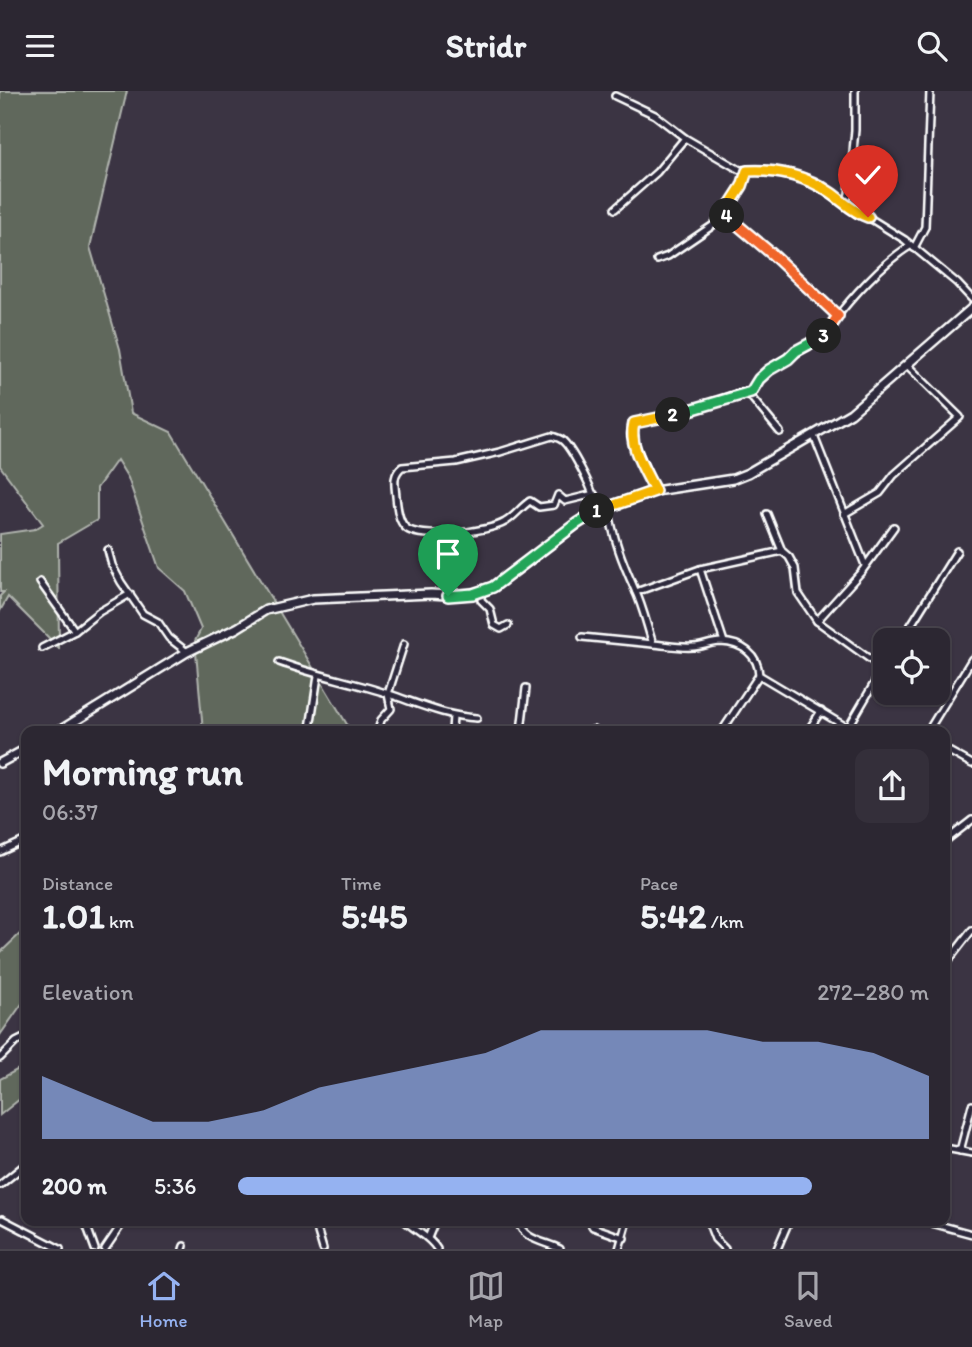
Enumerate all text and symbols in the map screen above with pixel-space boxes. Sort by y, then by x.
icon: menu [21,27,59,65]
text: Stridr [446,27,526,65]
icon: search [913,27,951,65]
pin [838,145,898,217]
icon: check [849,156,887,194]
pin: 4 [710,199,744,233]
text: 4 [721,204,732,227]
pin: 3 [806,319,842,353]
text: 3 [818,324,829,347]
pin: 2 [656,397,690,433]
text: 2 [668,403,678,426]
pin: 1 [580,493,614,529]
text: 1 [592,499,601,522]
pin [418,524,478,596]
icon: arrive [429,535,467,573]
map controls [873,628,950,705]
button: locate [873,628,950,705]
text: Morning run [42,749,243,795]
button: share [855,749,929,823]
text: 06:37 [42,798,98,826]
text: Distance [42,872,113,895]
text: Time [341,872,382,895]
text: Pace [640,872,678,895]
text: 1.01 [42,895,105,937]
text: 5:45 [341,895,407,937]
text: 5:42 [640,895,706,937]
text: km [105,910,134,933]
text: /km [706,910,744,933]
text: Elevation [42,978,133,1006]
text: 272–280 m [817,978,929,1006]
text: 200 m [42,1172,107,1200]
text: 5:36 [154,1172,196,1200]
tab: Home [140,1267,187,1332]
tab: Map [467,1267,505,1332]
tab: Saved [784,1267,832,1332]

